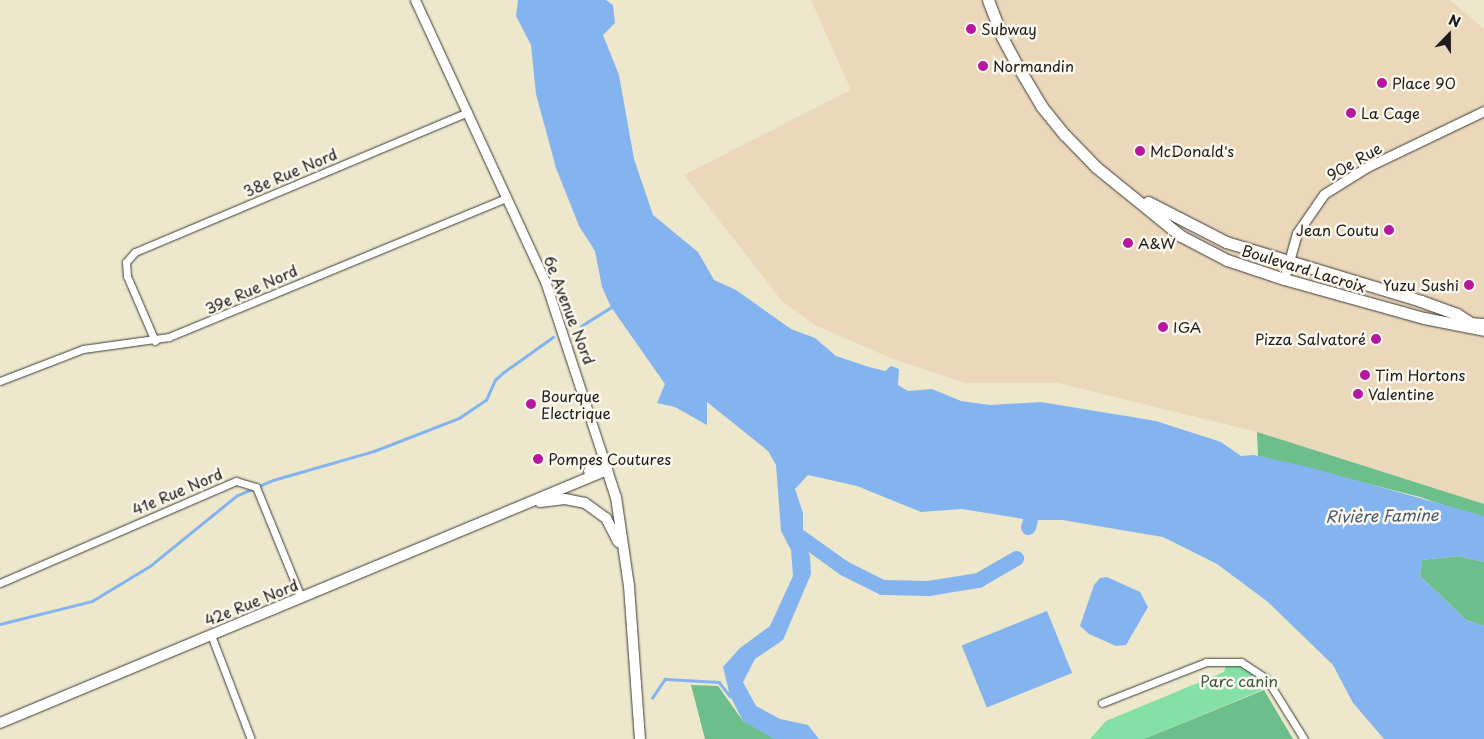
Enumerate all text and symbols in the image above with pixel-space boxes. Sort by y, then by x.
text: N [1446,9,1464,32]
north arrow [1424,10,1474,60]
place label: Subway [981,20,1037,38]
marker: Subway [965,23,977,35]
place label: Normandin [993,57,1074,75]
marker: Normandin [977,60,989,72]
place label: Place 90 [1392,74,1455,92]
marker: Place 90 [1376,77,1388,89]
place label: La Cage [1361,104,1421,122]
marker: La Cage [1345,107,1357,119]
street label: 90e Rue [1323,138,1385,184]
place label: McDonald's [1150,142,1234,160]
street label: 38e Rue Nord [240,144,340,200]
marker: McDonald's [1134,145,1146,157]
place label: Jean Coutu [1296,221,1379,239]
marker: Jean Coutu [1383,224,1395,236]
place label: A&W [1138,234,1176,252]
marker: A&W [1122,237,1134,249]
street label: Boulevard Lacroix [1240,241,1368,295]
street label: 6e Avenue Nord [541,253,599,367]
street label: 39e Rue Nord [202,260,300,318]
place label: Yuzu Sushi [1383,276,1459,294]
marker: Yuzu Sushi [1463,279,1475,291]
place label: IGA [1173,318,1201,336]
marker: IGA [1157,321,1169,333]
place label: Pizza Salvatoré [1255,330,1366,348]
marker: Pizza Salvatoré [1370,333,1382,345]
place label: Tim Hortons [1375,366,1465,384]
marker: Tim Hortons [1359,369,1371,381]
place label: Valentine [1368,385,1434,403]
place label: Bourque Electrique [541,386,611,421]
marker: Valentine [1352,388,1364,400]
marker: Bourque Electrique [525,398,537,410]
place label: Pompes Coutures [548,450,672,468]
marker: Pompes Coutures [532,453,544,465]
street label: 41e Rue Nord [129,464,225,518]
water label: Rivière Famine [1325,504,1439,526]
street label: 42e Rue Nord [200,575,302,629]
park label: Parc canin [1200,672,1278,690]

